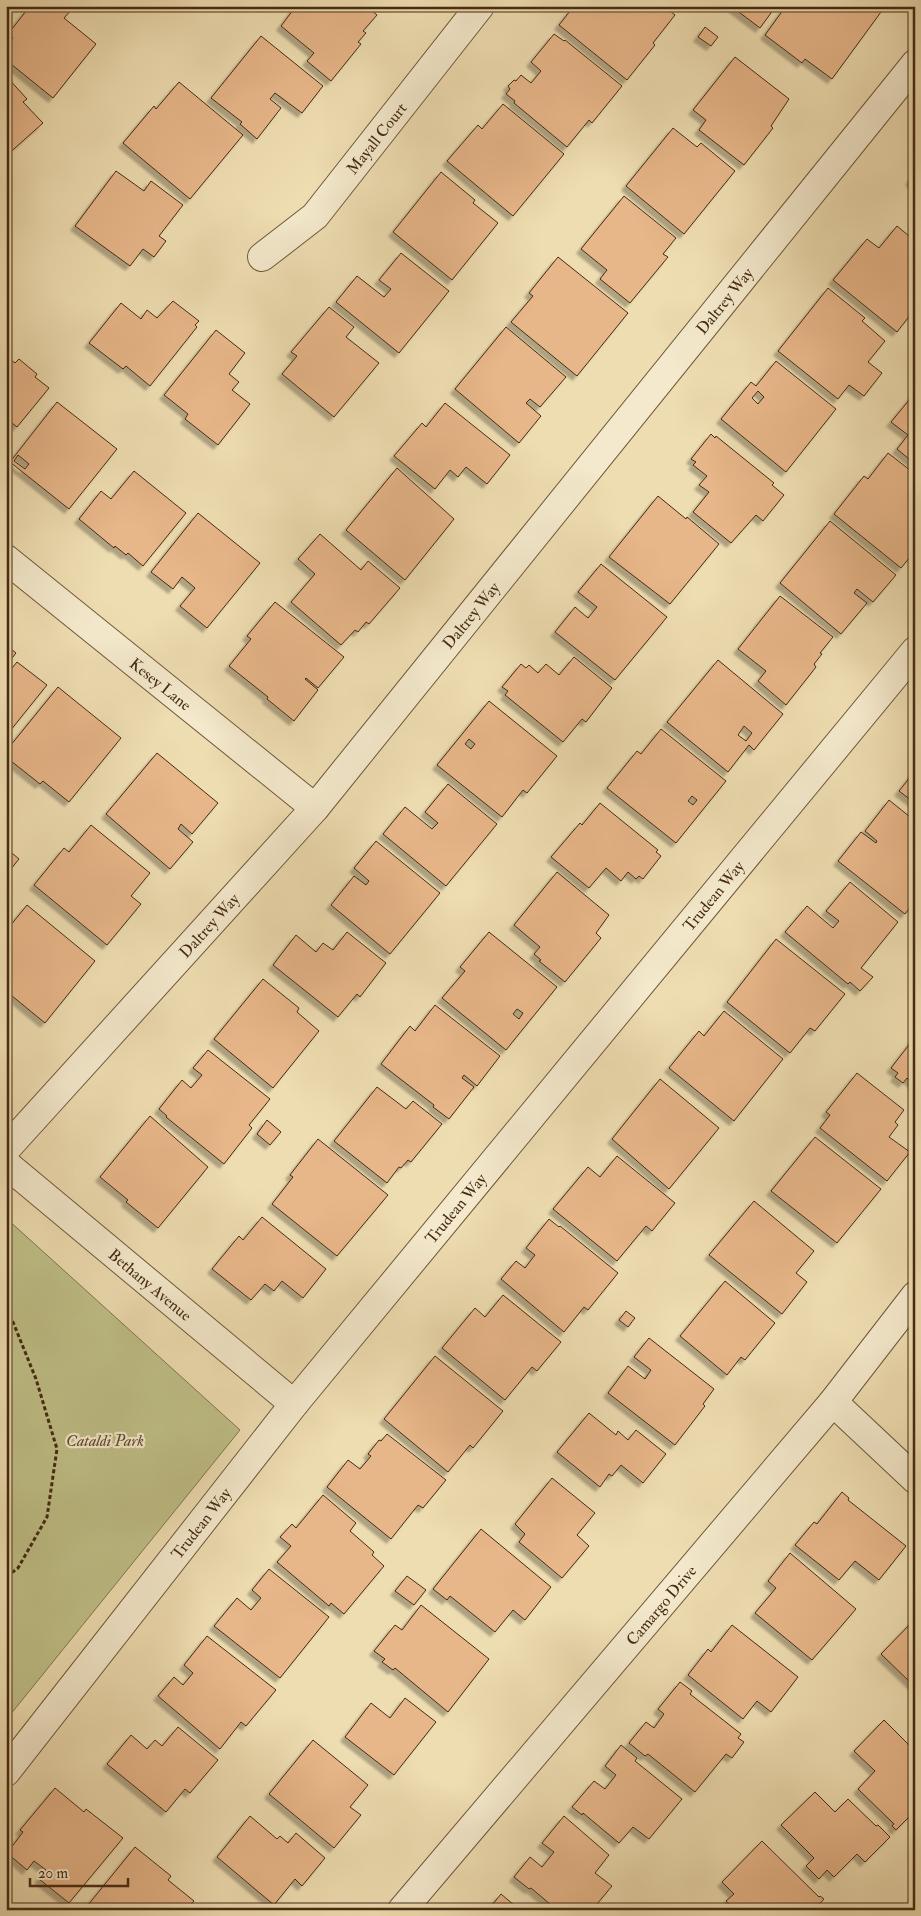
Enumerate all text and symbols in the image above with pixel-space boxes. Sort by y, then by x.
street label: Mayall Court [343,99,411,179]
street label: Daltrey Way [692,263,759,339]
street label: Daltrey Way [438,577,505,653]
street label: Kesey Lane [125,654,195,716]
street label: Trudean Way [679,856,749,936]
street label: Daltrey Way [175,889,244,962]
street label: Trudean Way [421,1169,492,1248]
street label: Bethany Avenue [104,1245,196,1326]
park label: Cataldi Park [66,1431,144,1451]
street label: Trudean Way [167,1483,236,1564]
street label: Camargo Drive [622,1561,701,1650]
scale bar [30,1856,128,1888]
text: 20 m [38,1864,68,1883]

